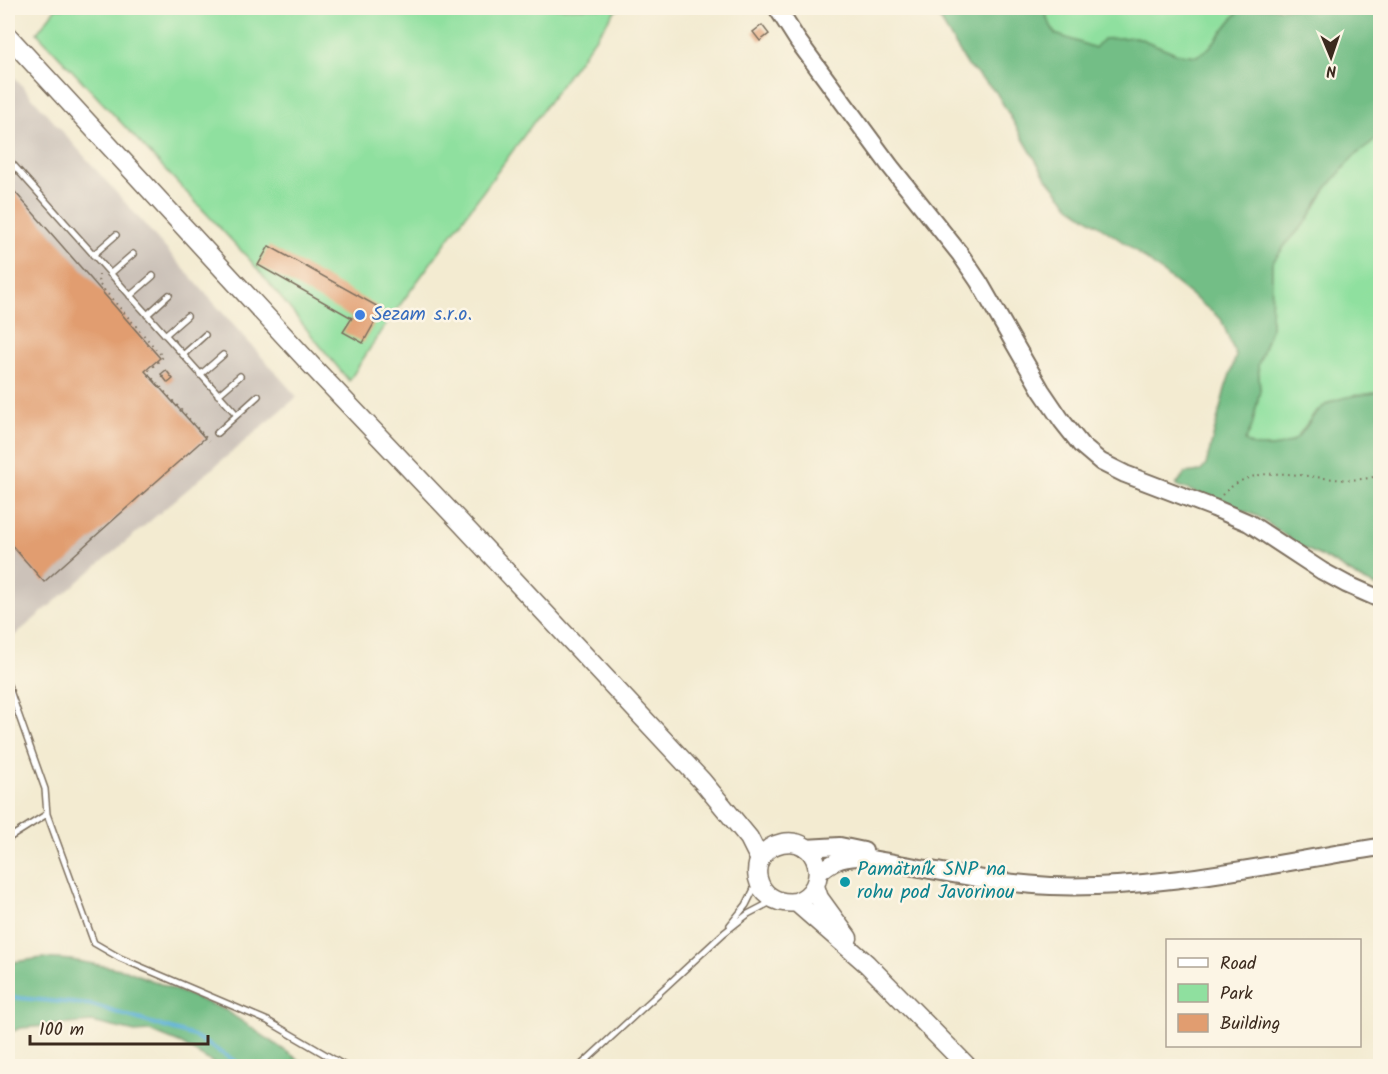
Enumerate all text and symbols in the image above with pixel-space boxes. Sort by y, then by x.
north arrow [1301,27,1361,87]
text: N [1326,58,1337,83]
place label: Sezam s.r.o. [372,299,472,331]
marker: Sezam s.r.o. [353,308,367,322]
place label: Pamätník SNP na rohu pod Javorinou [857,854,1015,909]
marker: Pamätník SNP na rohu pod Javorinou [838,875,852,889]
legend [1166,939,1361,1047]
text: Road [1220,950,1257,979]
text: Park [1220,980,1253,1009]
scale bar [30,1008,208,1046]
text: Building [1220,1010,1280,1039]
text: 100 m [39,1016,84,1045]

